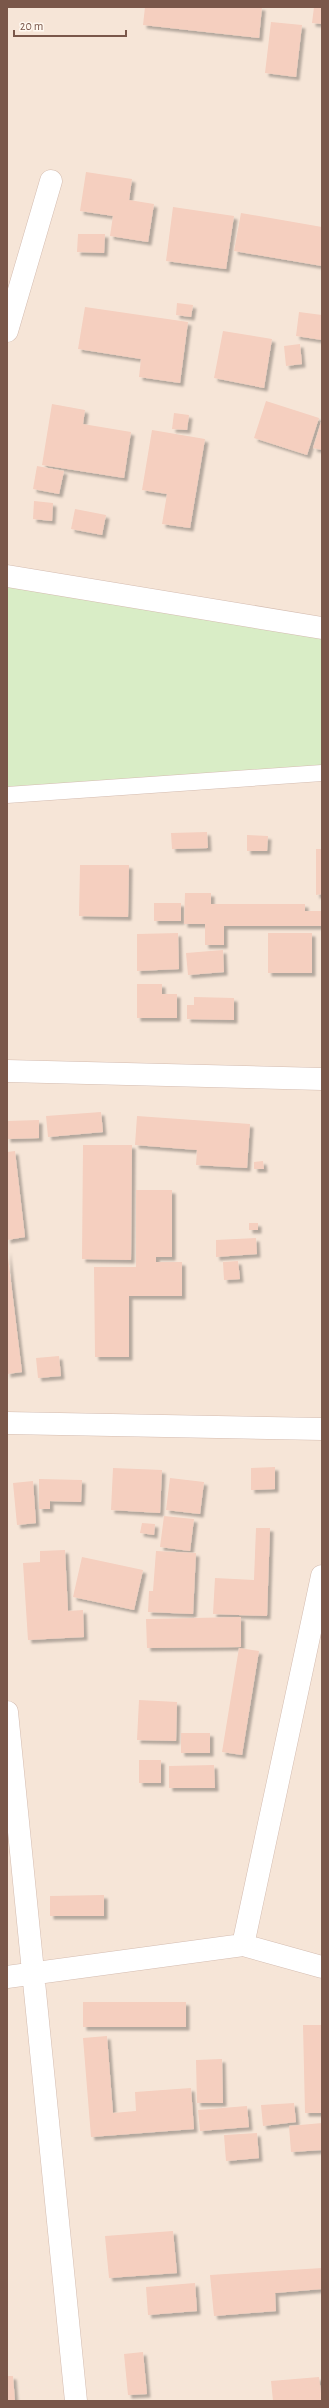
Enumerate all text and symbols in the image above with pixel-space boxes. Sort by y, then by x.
scale bar [14,12,126,38]
text: 20 m [20,20,43,32]

